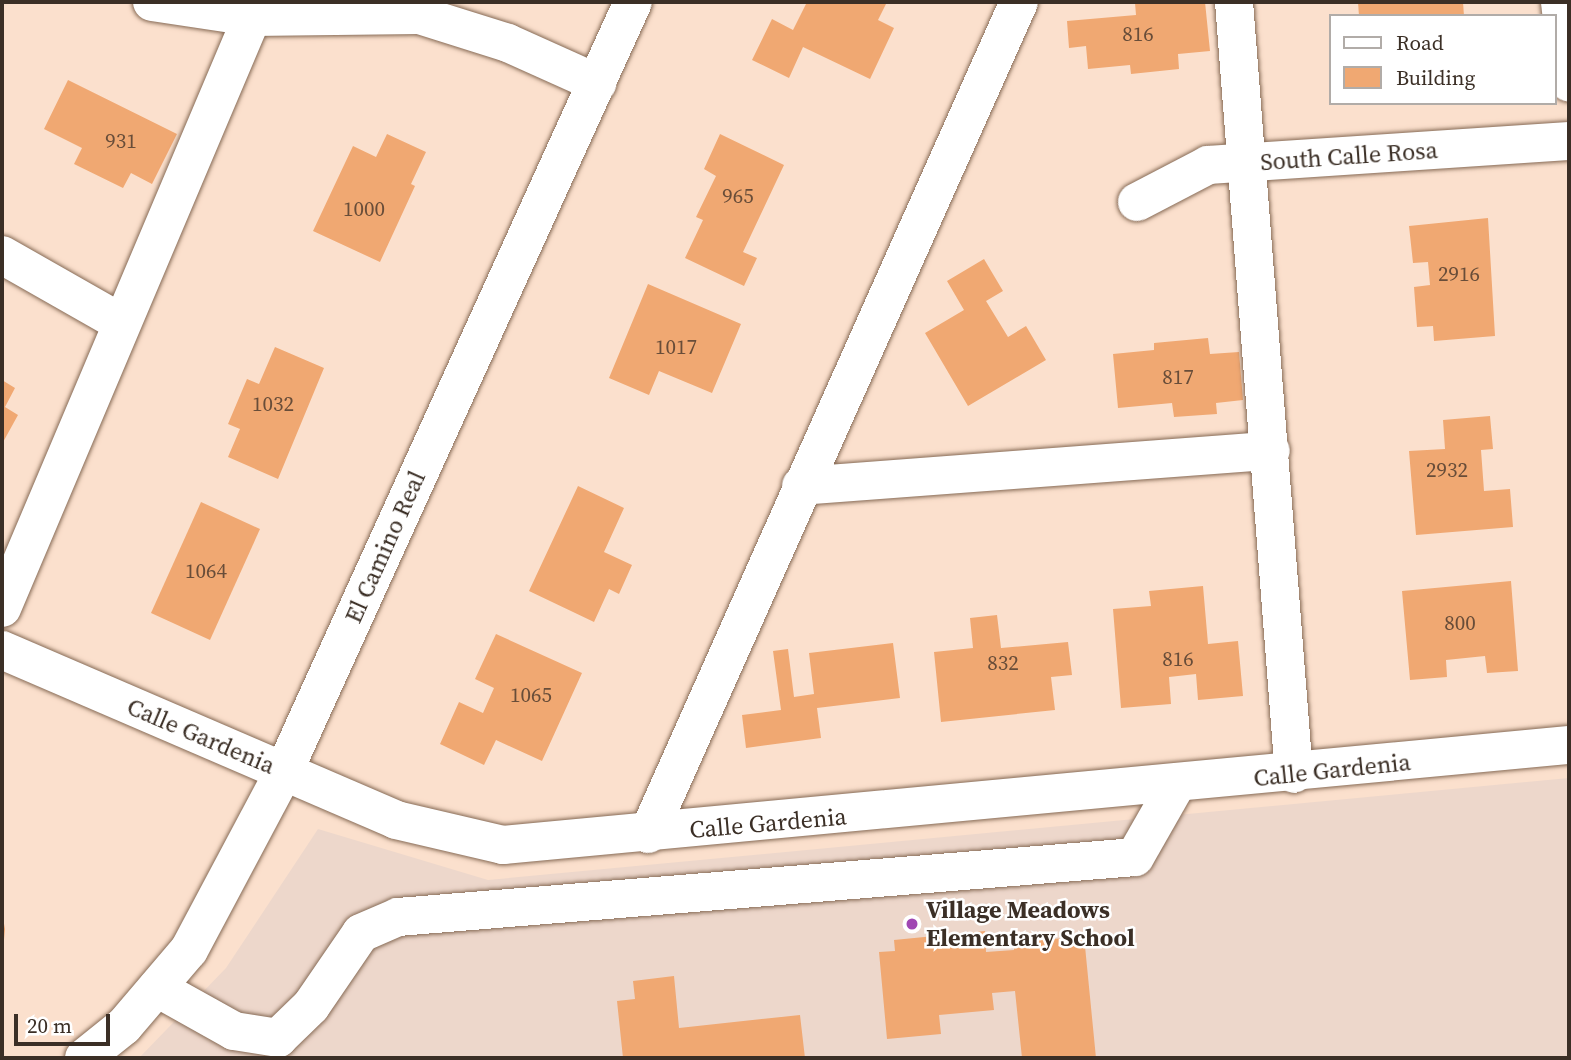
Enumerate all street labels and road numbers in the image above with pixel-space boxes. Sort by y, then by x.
street label: South Calle Rosa [1259,135,1439,177]
street label: El Camino Real [339,467,431,627]
street label: Calle Gardenia [123,692,279,780]
street label: Calle Gardenia [1252,747,1412,793]
street label: Calle Gardenia [688,802,848,844]

